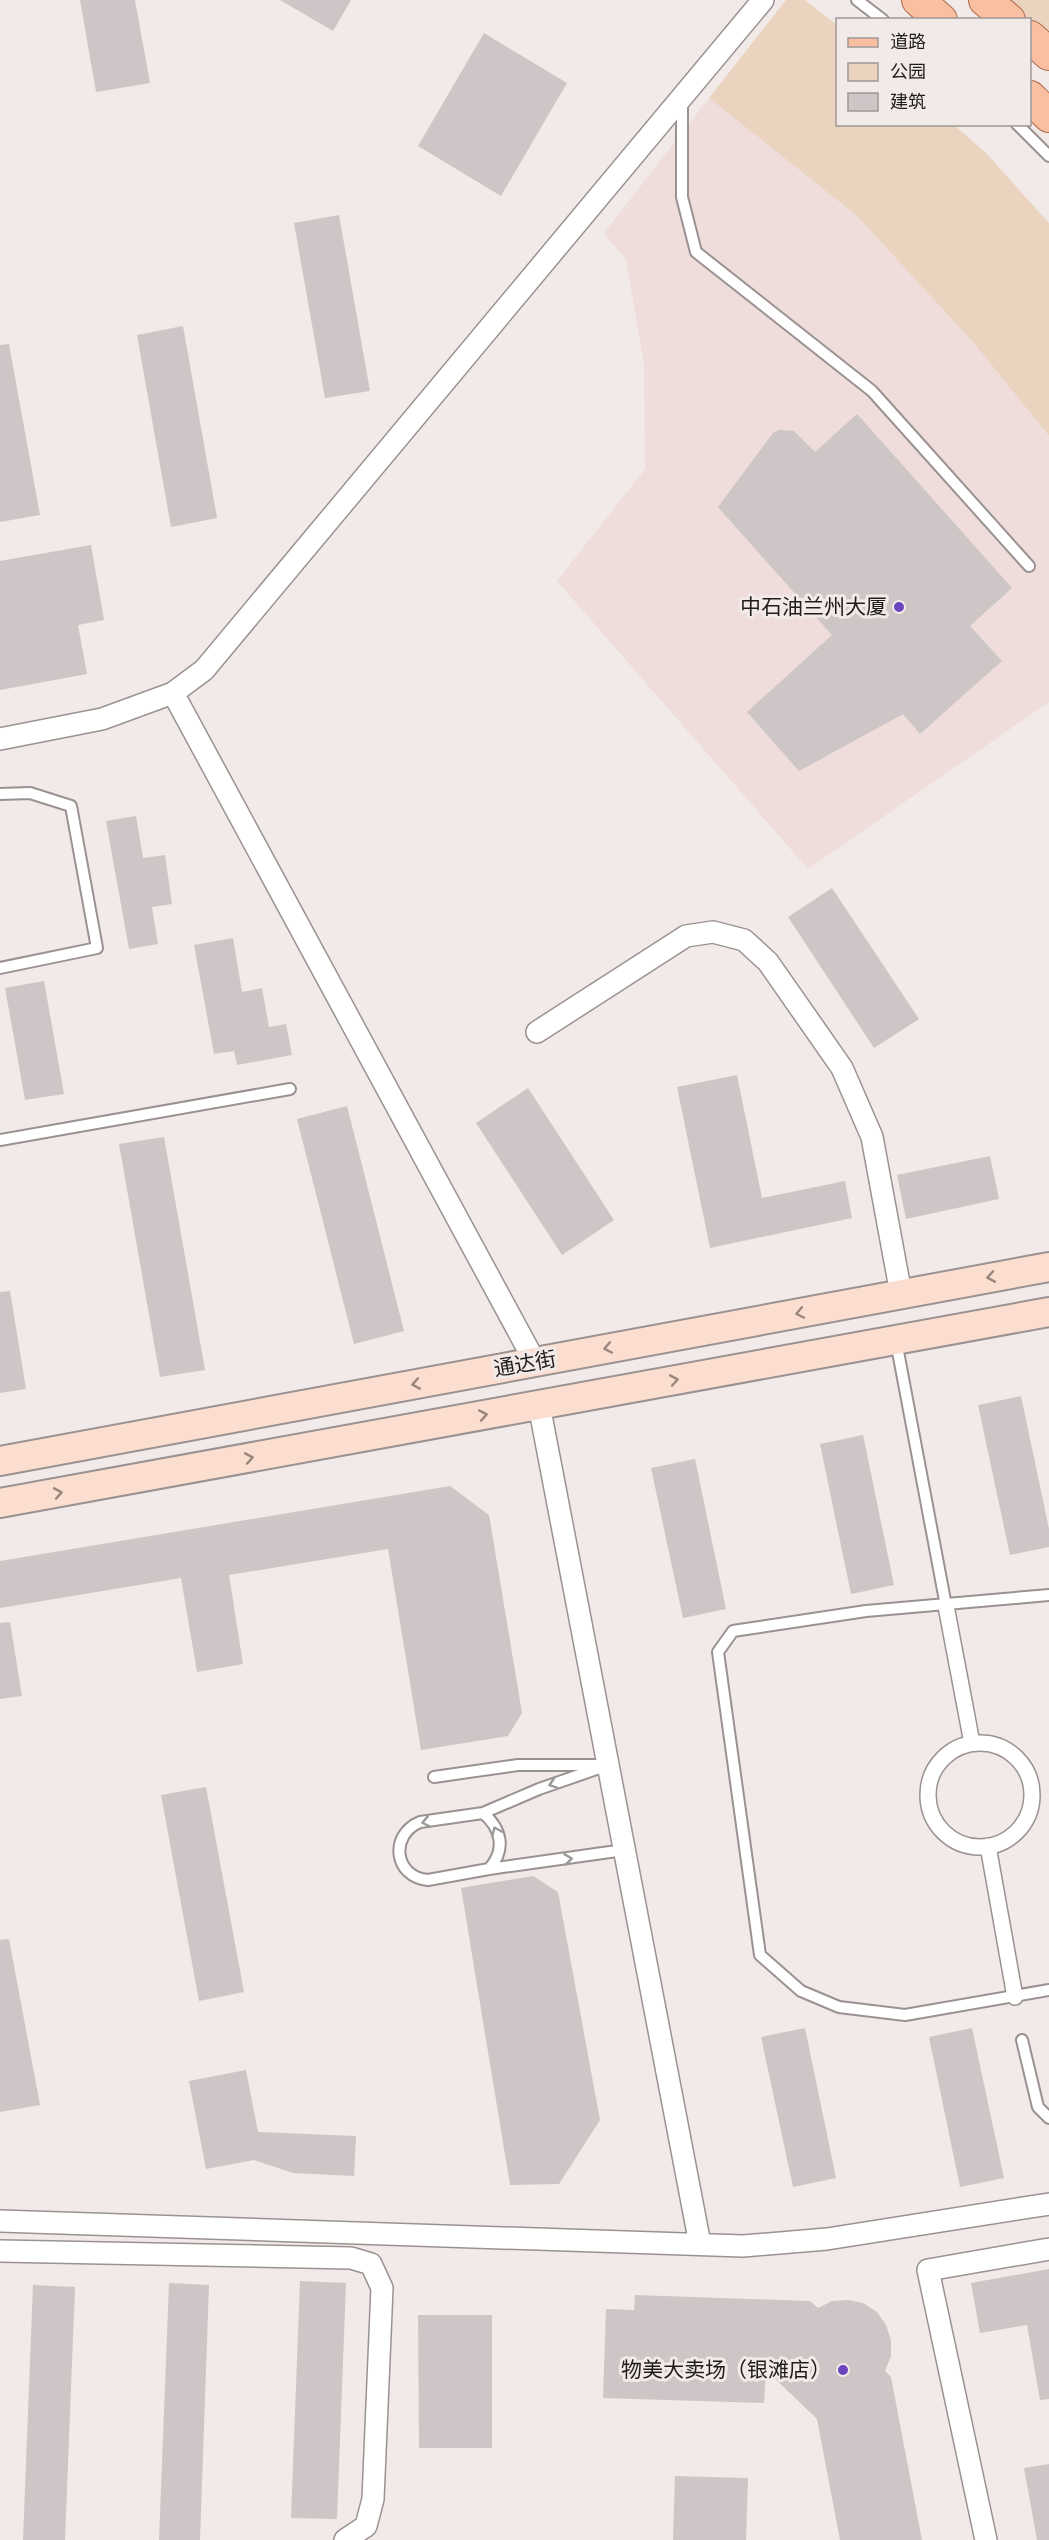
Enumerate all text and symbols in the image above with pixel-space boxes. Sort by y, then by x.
legend [836,18,1031,126]
text: 道路 [890,28,926,55]
text: 公园 [890,58,926,85]
text: 建筑 [890,88,926,115]
place label: 中石油兰州大厦 [740,590,887,622]
marker: 中石油兰州大厦 [892,600,906,614]
one-way arrow [987,1270,997,1283]
one-way arrow [795,1306,805,1319]
one-way arrow [603,1341,613,1354]
street label: 通达街 [491,1342,559,1384]
one-way arrow [669,1374,679,1387]
one-way arrow [412,1377,422,1390]
one-way arrow [477,1409,487,1422]
one-way arrow [244,1452,254,1465]
one-way arrow [52,1487,62,1500]
one-way arrow [548,1777,559,1789]
one-way arrow [421,1815,431,1828]
one-way arrow [491,1826,503,1837]
one-way arrow [563,1853,573,1866]
place label: 物美大卖场（银滩店） [621,2353,831,2385]
marker: 物美大卖场（银滩店） [836,2363,850,2377]

